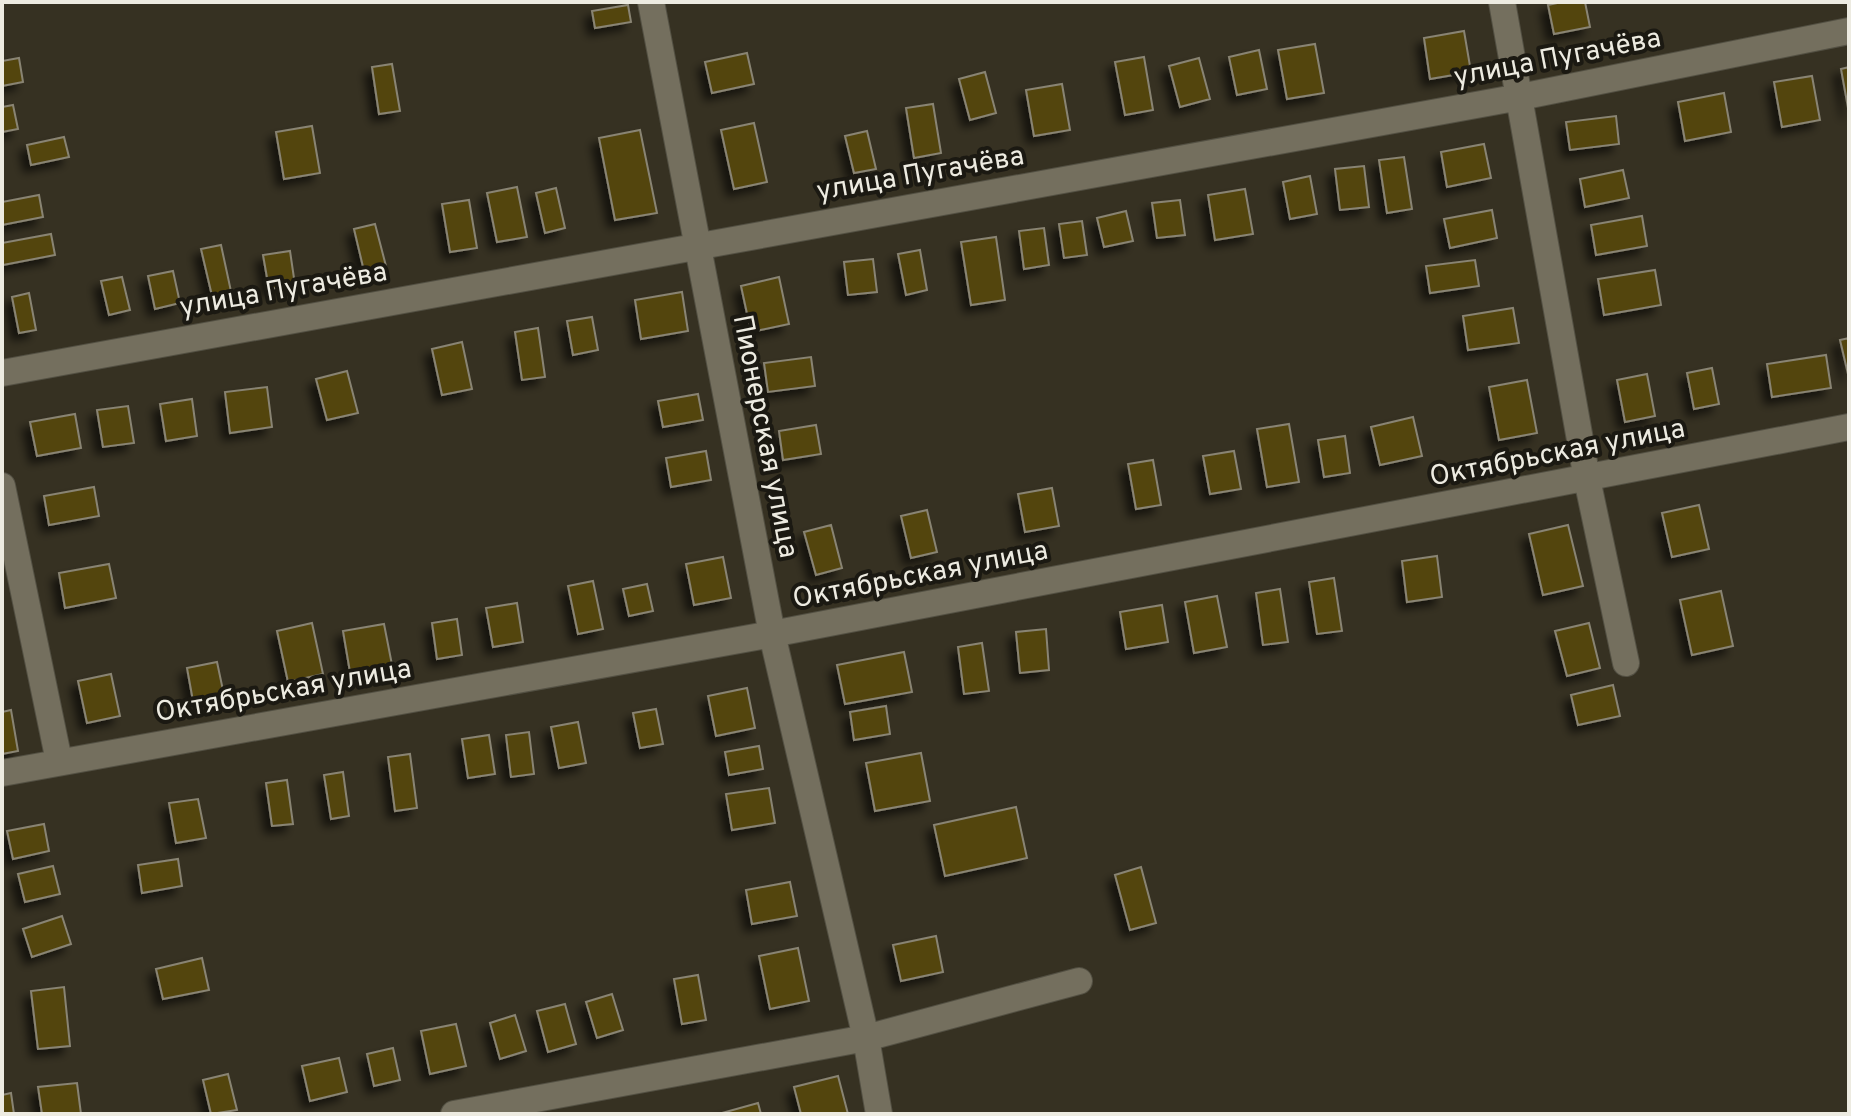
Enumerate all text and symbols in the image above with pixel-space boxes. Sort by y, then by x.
street label: улица Пугачёва [1451,21,1664,97]
street label: улица Пугачёва [814,139,1027,211]
street label: улица Пугачёва [177,255,390,327]
street label: Пионерская улица [723,312,805,561]
street label: Октябрьская улица [1427,412,1688,496]
street label: Октябрьская улица [790,534,1051,618]
street label: Октябрьская улица [153,652,414,732]

